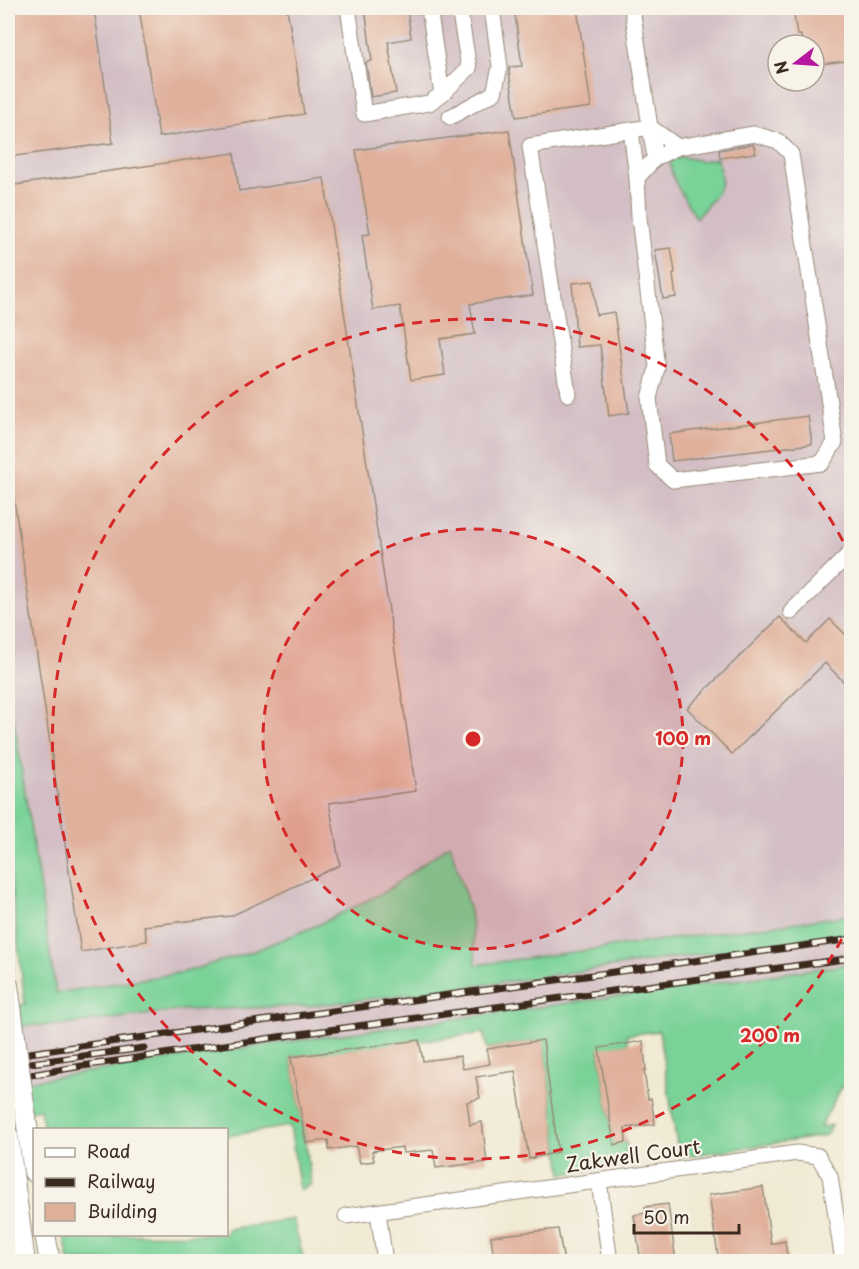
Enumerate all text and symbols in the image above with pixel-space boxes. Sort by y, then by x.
north arrow [766,33,826,93]
text: N [767,58,794,77]
text: 100 m [655,724,711,751]
centre of rings [463,729,483,749]
text: 200 m [740,1021,800,1048]
legend [33,1128,228,1236]
street label: Zakwell Court [564,1131,702,1179]
text: Road [87,1137,131,1164]
text: Railway [87,1167,155,1194]
text: Building [87,1197,157,1224]
scale bar [634,1197,739,1235]
text: 50 m [643,1203,690,1230]

